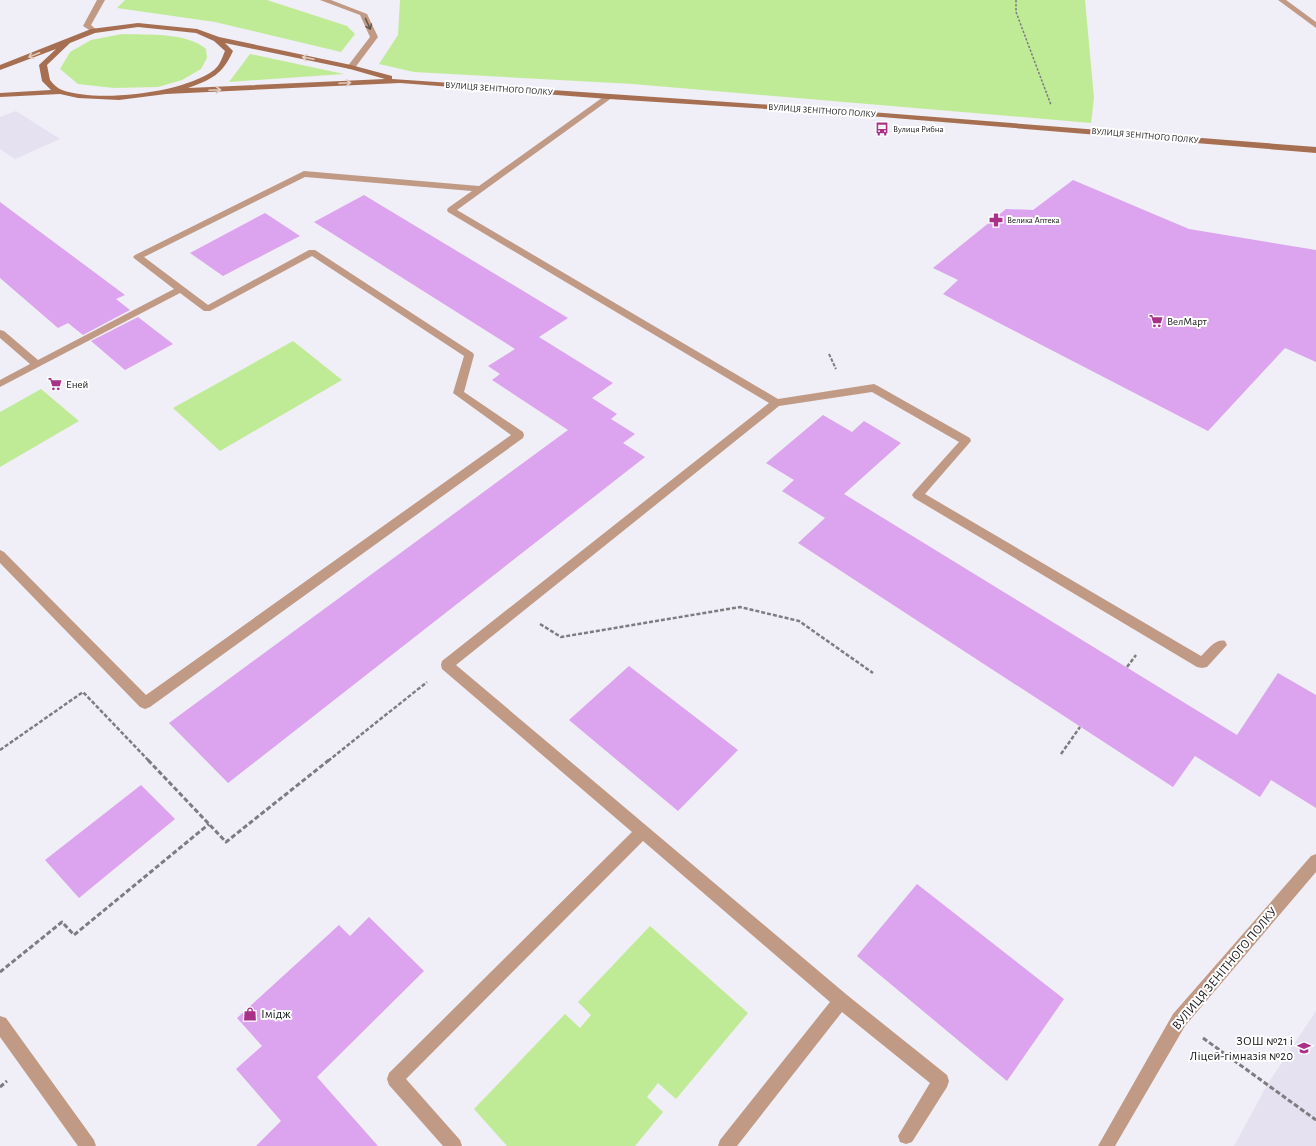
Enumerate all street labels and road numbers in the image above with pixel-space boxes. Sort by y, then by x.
street label: ВУЛИЦЯ ЗЕНІТНОГО ПОЛКУ [445,81,553,97]
street label: ВУЛИЦЯ ЗЕНІТНОГО ПОЛКУ [768,103,876,119]
street label: ВУЛИЦЯ ЗЕНІТНОГО ПОЛКУ [1091,127,1199,145]
street label: ВУЛИЦЯ ЗЕНІТНОГО ПОЛКУ [1170,905,1280,1033]

